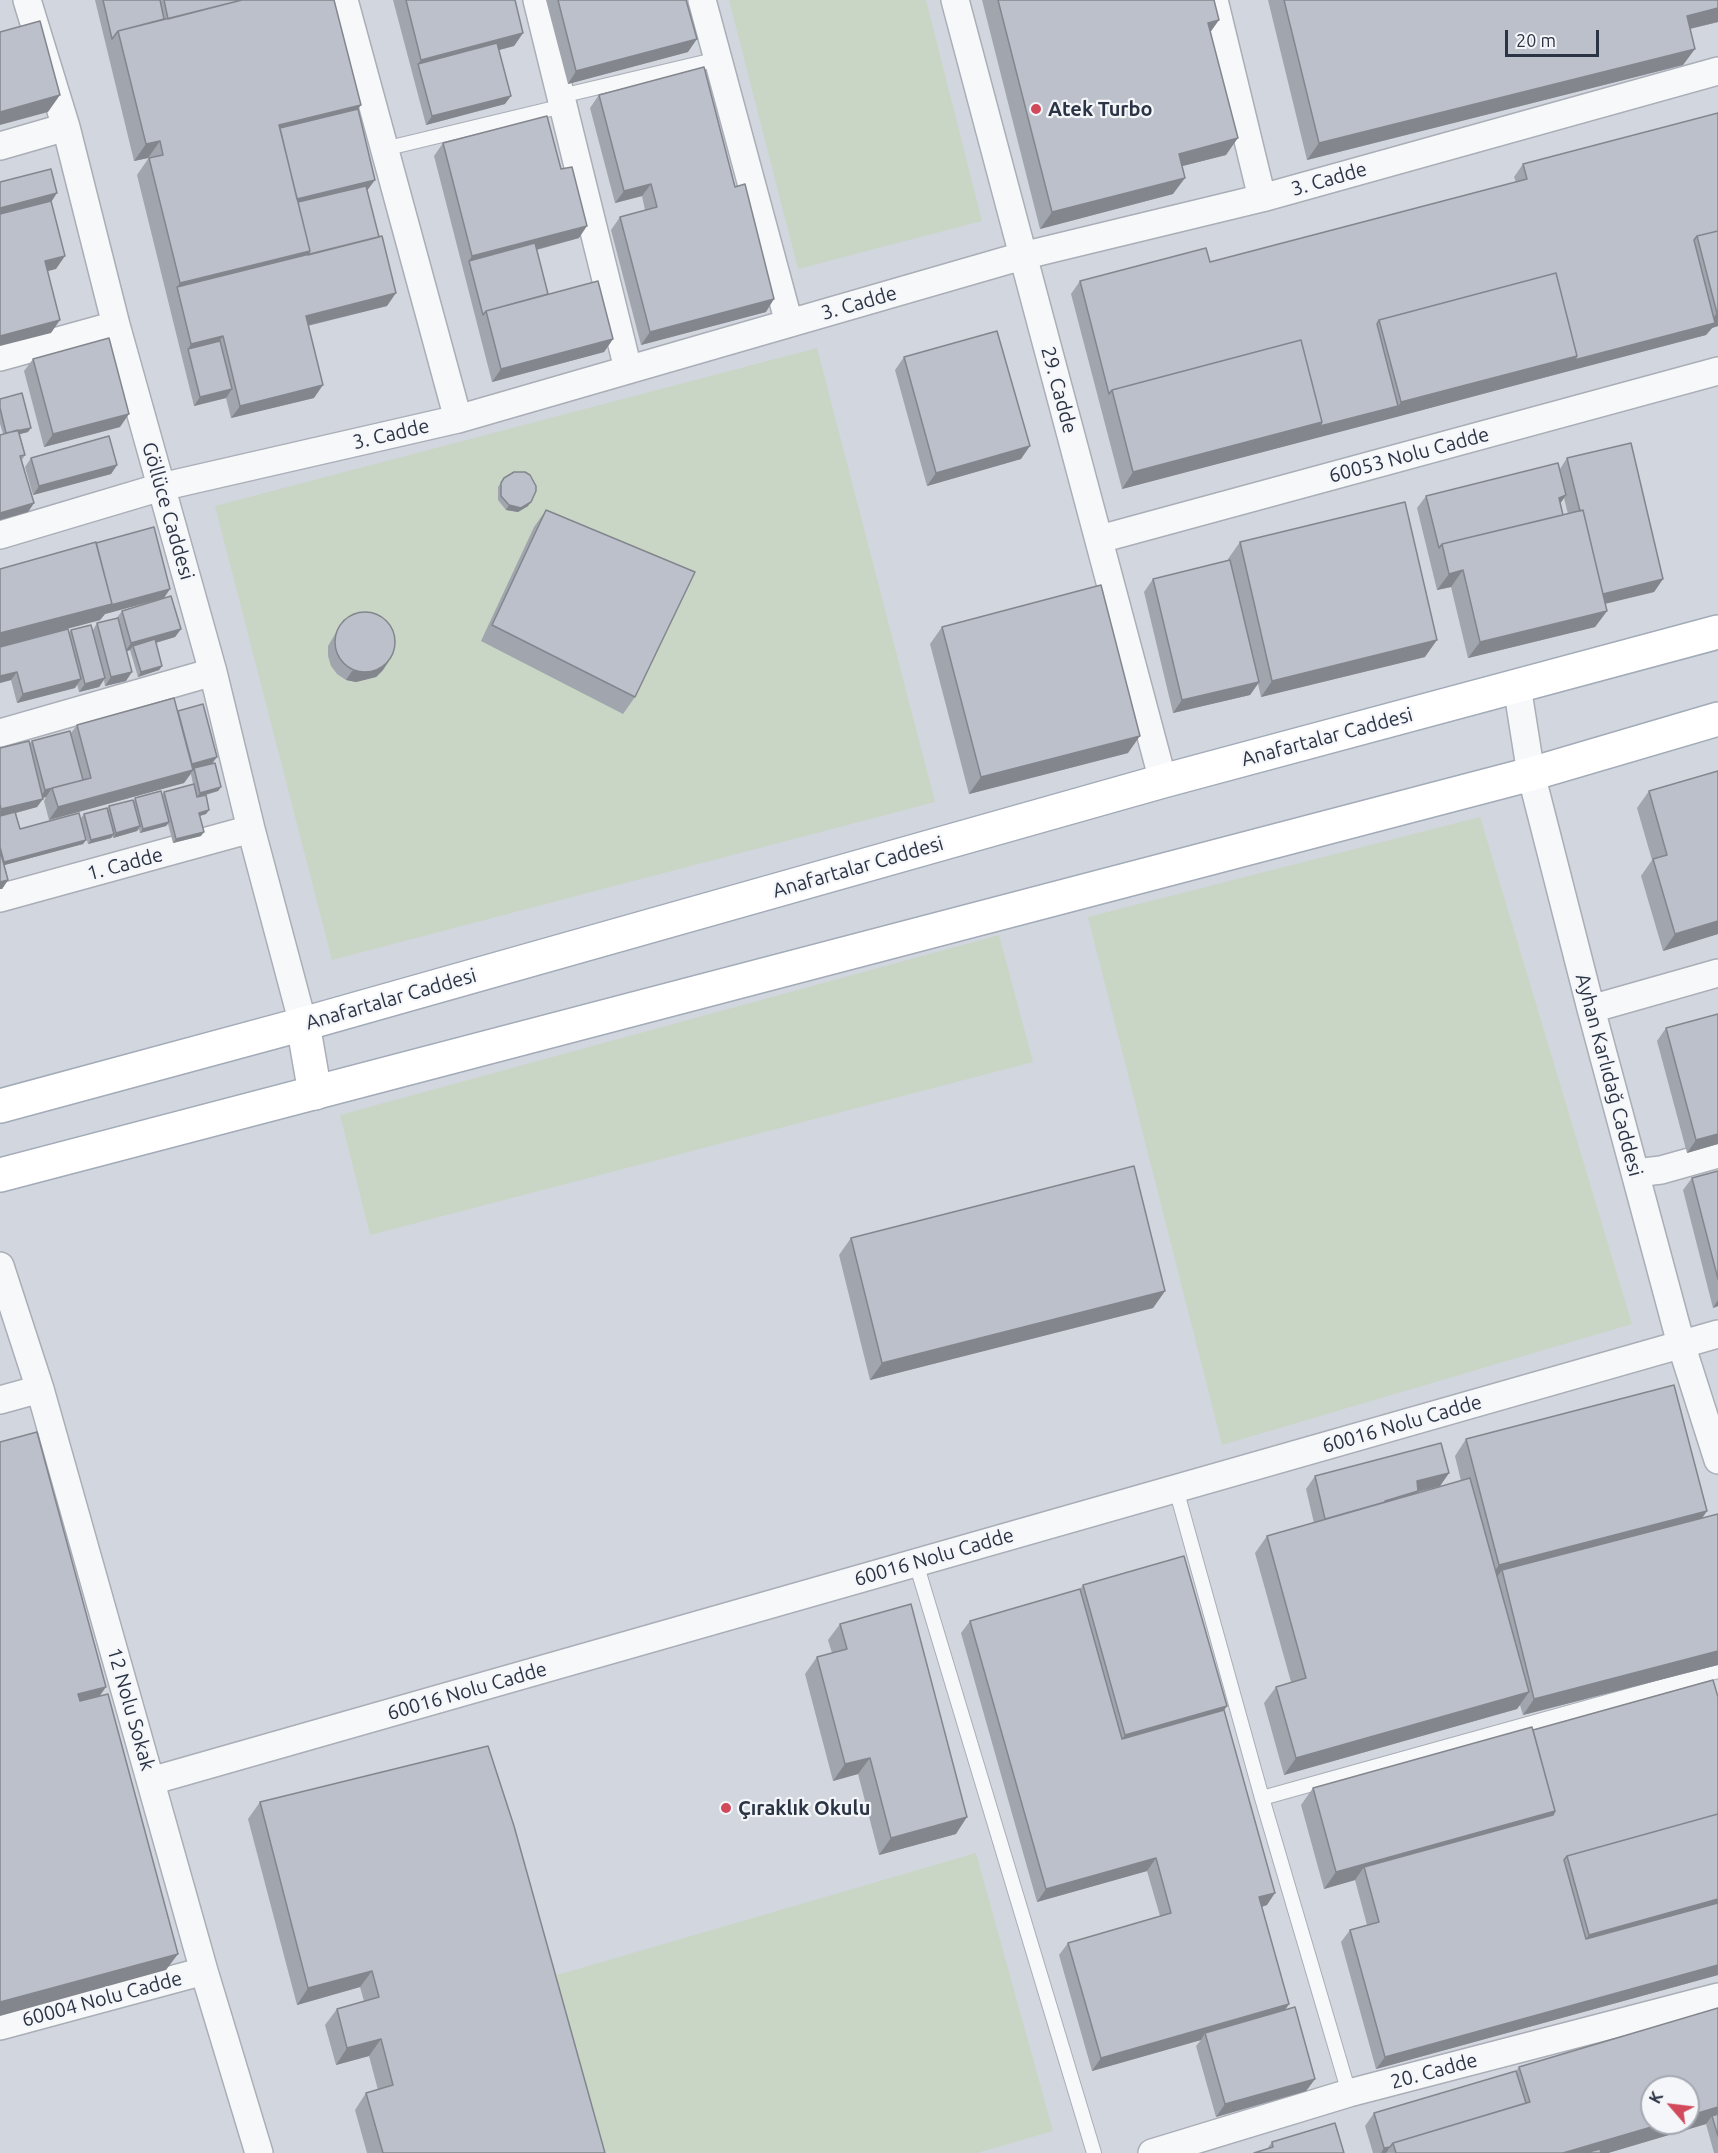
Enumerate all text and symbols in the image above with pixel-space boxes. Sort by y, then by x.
scale bar [1508,18,1602,56]
text: 20 m [1516,30,1556,50]
place label: Atek Turbo [1048,97,1153,121]
marker: Atek Turbo [1029,102,1043,116]
street label: 3. Cadde [1288,157,1370,201]
street label: 3. Cadde [818,281,900,325]
street label: 29. Cadde [1036,344,1082,436]
street label: 3. Cadde [350,414,432,454]
street label: 60053 Nolu Cadde [1326,422,1492,488]
street label: Göllüce Caddesi [137,439,199,583]
street label: Anafartalar Caddesi [1239,703,1415,771]
street label: Anafartalar Caddesi [770,831,946,903]
street label: 1. Cadde [84,842,166,886]
street label: Anafartalar Caddesi [303,963,479,1035]
street label: Ayhan Karlıdağ Caddesi [1570,971,1648,1179]
street label: 60016 Nolu Cadde [1319,1390,1485,1458]
street label: 60016 Nolu Cadde [851,1523,1017,1591]
street label: 12 Nolu Sokak [102,1645,160,1773]
street label: 60016 Nolu Cadde [384,1657,550,1725]
place label: Çıraklık Okulu [738,1796,870,1820]
marker: Çıraklık Okulu [719,1801,733,1815]
street label: 60004 Nolu Cadde [19,1966,185,2032]
street label: 20. Cadde [1388,2048,1480,2094]
north arrow [1640,2075,1700,2135]
text: K [1645,2089,1666,2106]

